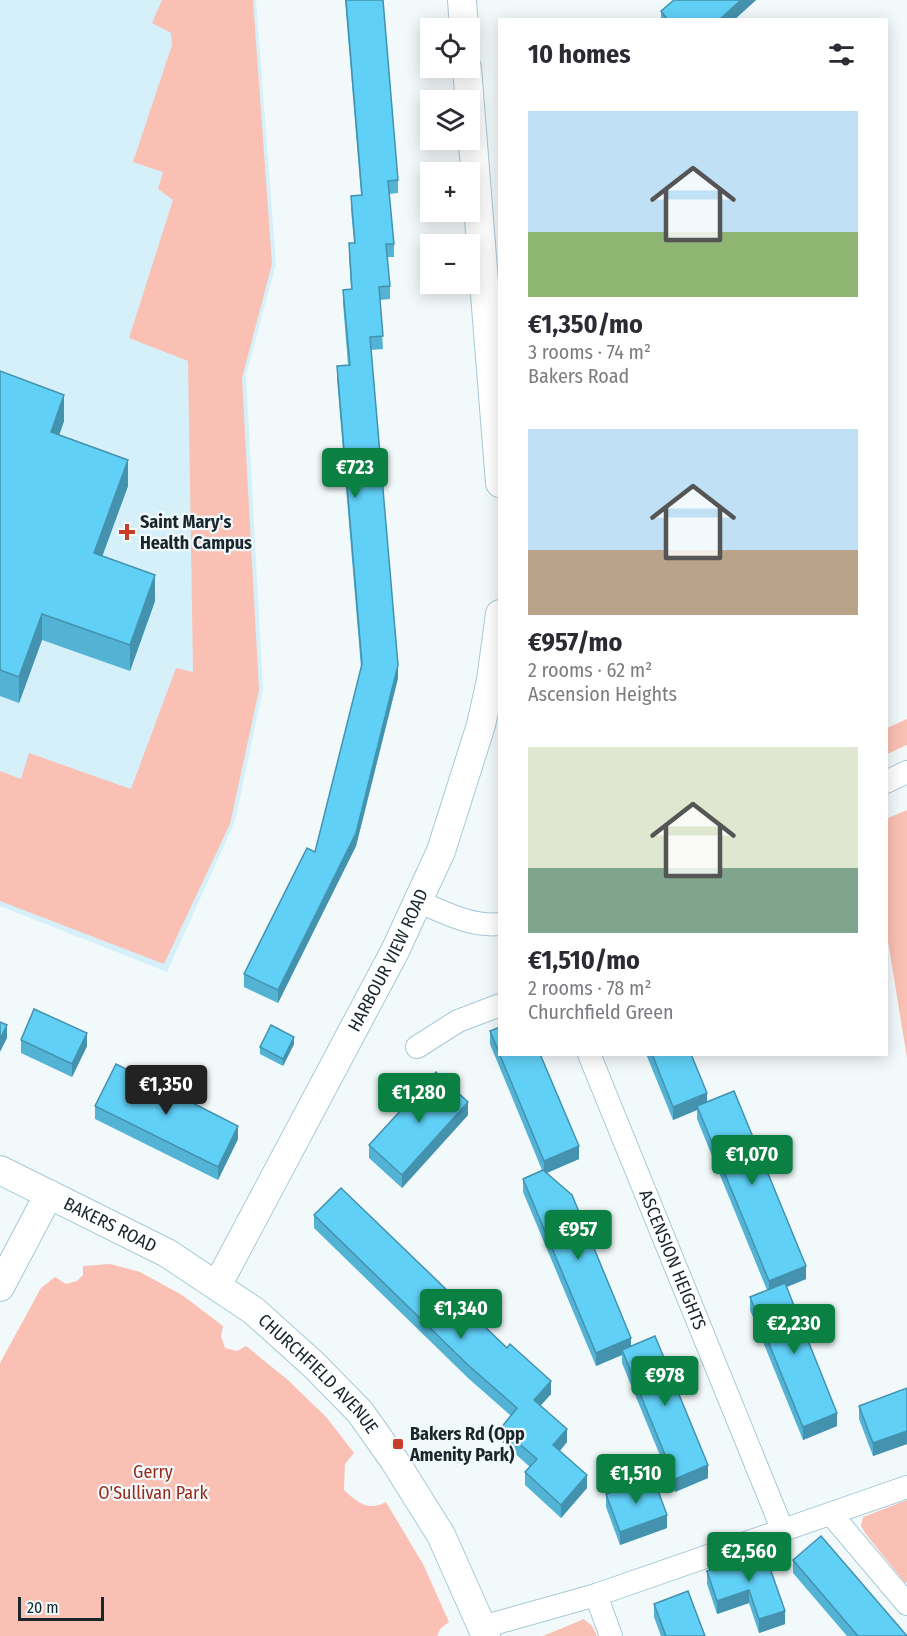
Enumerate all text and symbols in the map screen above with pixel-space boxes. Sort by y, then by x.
map controls [420,18,480,294]
button: locate [420,18,480,78]
icon: filters [825,38,858,71]
text: 10 homes [528,39,631,70]
button: layers [420,90,480,150]
icon: home [639,150,747,258]
button: + [420,162,480,222]
button: − [420,234,480,294]
text: €1,350/mo [528,309,643,340]
text: 3 rooms · 74 m² [528,340,651,364]
text: Bakers Road [528,364,629,388]
pin: €723 [319,448,391,499]
text: €723 [336,455,374,479]
icon: home [639,468,747,576]
place label: Saint Mary's Health Campus [140,511,252,554]
marker: Saint Mary's Health Campus [118,523,136,541]
text: €957/mo [528,627,622,658]
text: 2 rooms · 62 m² [528,658,652,682]
text: Ascension Heights [528,682,677,706]
icon: home [639,786,747,894]
street label: HARBOUR VIEW ROAD [343,885,433,1035]
text: €1,510/mo [528,945,640,976]
text: 2 rooms · 78 m² [528,976,651,1000]
text: Churchfield Green [528,1000,674,1024]
pin: €1,350 [117,1065,215,1116]
text: €1,350 [139,1072,193,1096]
pin: €1,280 [370,1073,468,1124]
text: €1,280 [392,1080,446,1104]
pin: €1,070 [703,1135,801,1186]
text: €1,070 [726,1142,778,1166]
street label: ASCENSION HEIGHTS [634,1186,711,1333]
street label: BAKERS ROAD [60,1192,160,1257]
pin: €957 [542,1210,614,1261]
text: €957 [559,1217,597,1241]
pin: €1,340 [412,1289,510,1340]
text: €1,340 [434,1296,488,1320]
pin: €2,230 [745,1304,843,1355]
street label: CHURCHFIELD AVENUE [254,1309,383,1438]
text: €2,230 [767,1311,821,1335]
pin: €978 [629,1356,701,1407]
text: €978 [645,1363,685,1387]
place label: Bakers Rd (Opp Amenity Park) [409,1423,525,1466]
marker: Bakers Rd (Opp Amenity Park) [391,1437,405,1451]
pin: €1,510 [587,1454,685,1505]
park label: Gerry O'Sullivan Park [98,1461,208,1504]
text: €1,510 [610,1461,662,1485]
pin: €2,560 [700,1532,798,1583]
text: €2,560 [721,1539,777,1563]
scale bar [18,1594,104,1622]
text: 20 m [27,1598,58,1617]

